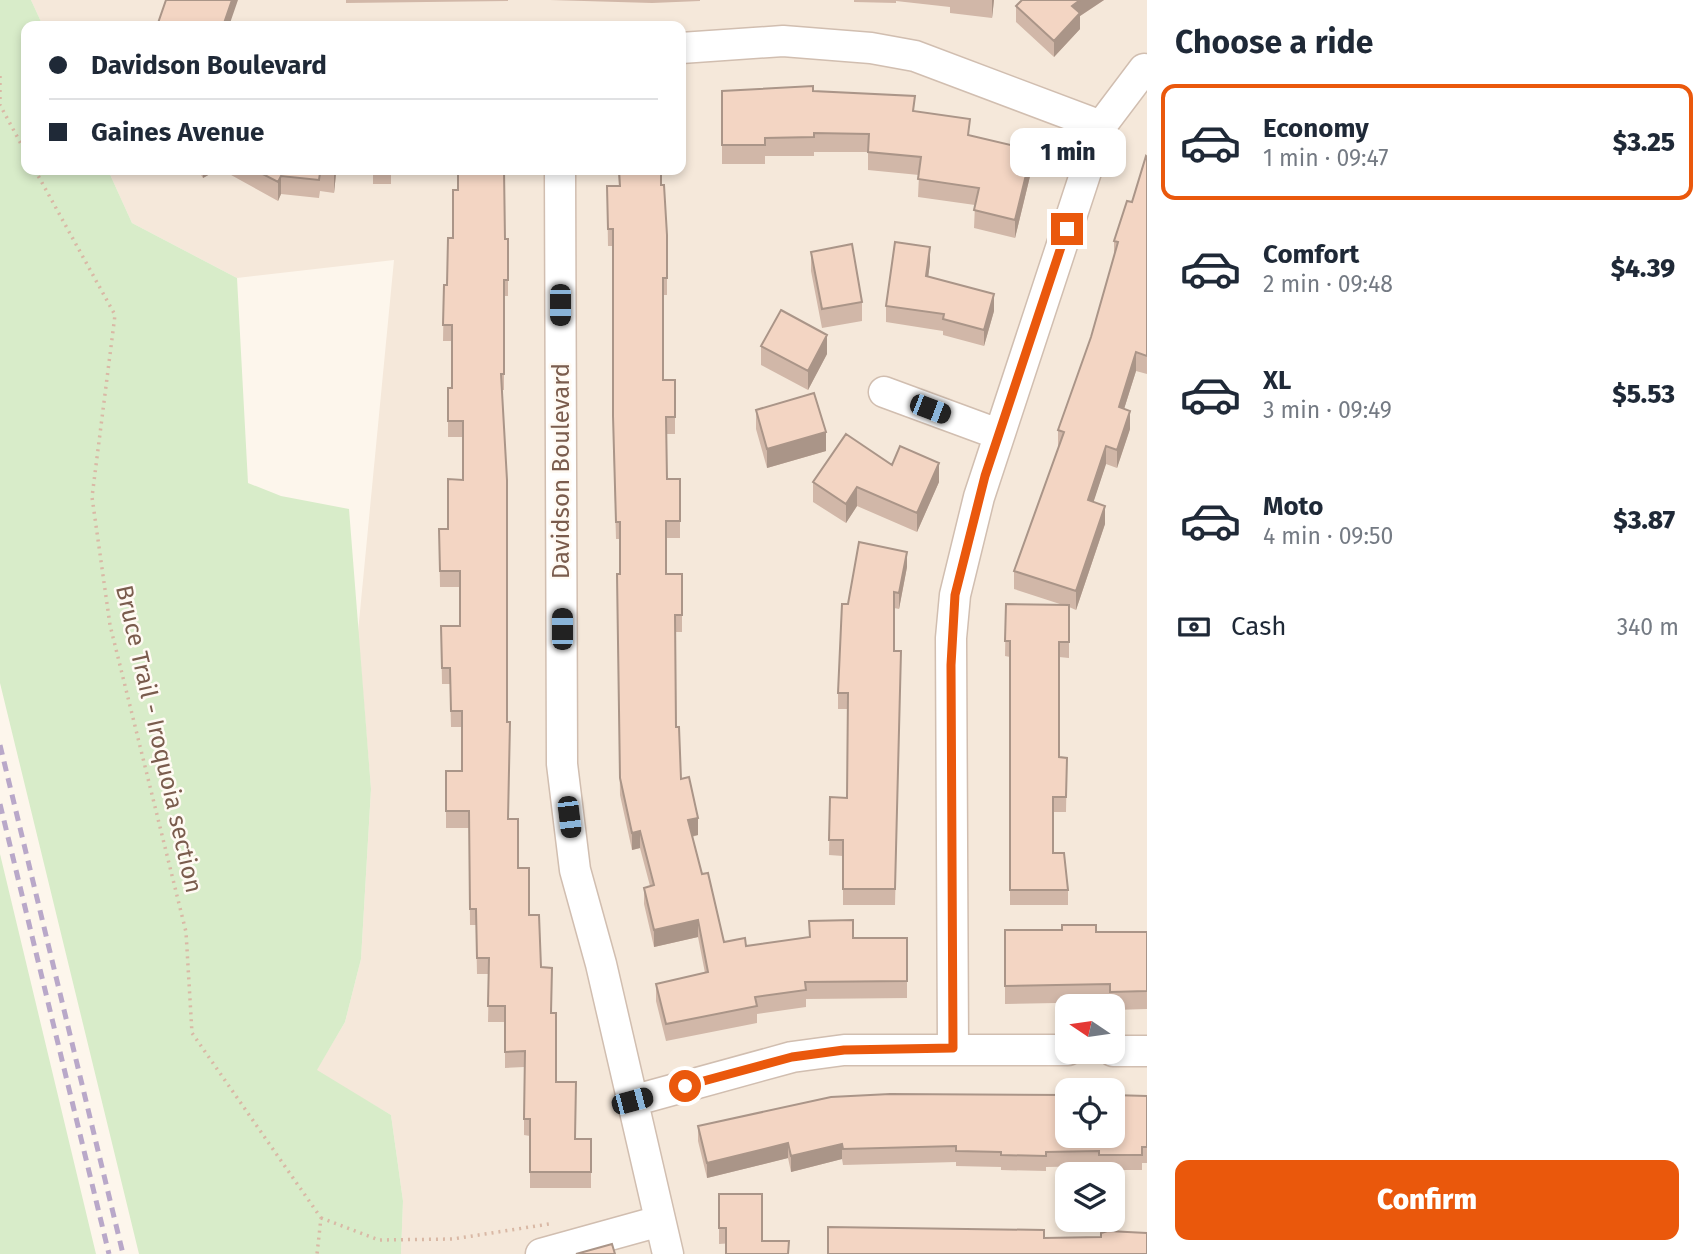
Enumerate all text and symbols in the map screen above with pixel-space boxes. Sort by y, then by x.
text: Choose a ride [1175,23,1373,61]
text: Davidson Boulevard [91,50,327,81]
icon: car [1179,111,1242,174]
text: Economy [1263,113,1369,144]
text: Gaines Avenue [91,117,264,148]
text: $3.25 [1613,127,1675,158]
callout: 1 min [1009,128,1125,176]
text: 1 min [1040,138,1096,166]
text: 1 min · 09:47 [1263,144,1388,172]
route end [1051,213,1083,245]
icon: car [1179,237,1242,300]
text: Comfort [1263,239,1359,270]
text: $4.39 [1611,253,1675,284]
text: 2 min · 09:48 [1263,270,1393,298]
car [550,284,571,326]
street label: Davidson Boulevard [547,363,575,579]
icon: car [1179,363,1242,426]
text: XL [1263,365,1291,396]
text: $5.53 [1612,379,1675,410]
car [907,392,954,426]
text: 3 min · 09:49 [1263,396,1392,424]
icon: car [1179,489,1242,552]
text: Moto [1263,491,1323,522]
text: $3.87 [1613,505,1675,536]
text: 4 min · 09:50 [1263,522,1393,550]
street label: Bruce Trail - Iroquoia section [110,582,208,896]
car [552,608,573,650]
icon: cash [1175,608,1213,646]
text: Cash [1231,611,1287,642]
text: 340 m [1617,613,1679,641]
car [557,795,582,839]
north arrow [1055,994,1125,1064]
map controls [1055,994,1125,1232]
route start [669,1070,701,1102]
button: locate [1055,1078,1125,1148]
car [609,1085,656,1117]
button: Confirm [1175,1160,1679,1240]
button: layers [1055,1162,1125,1232]

